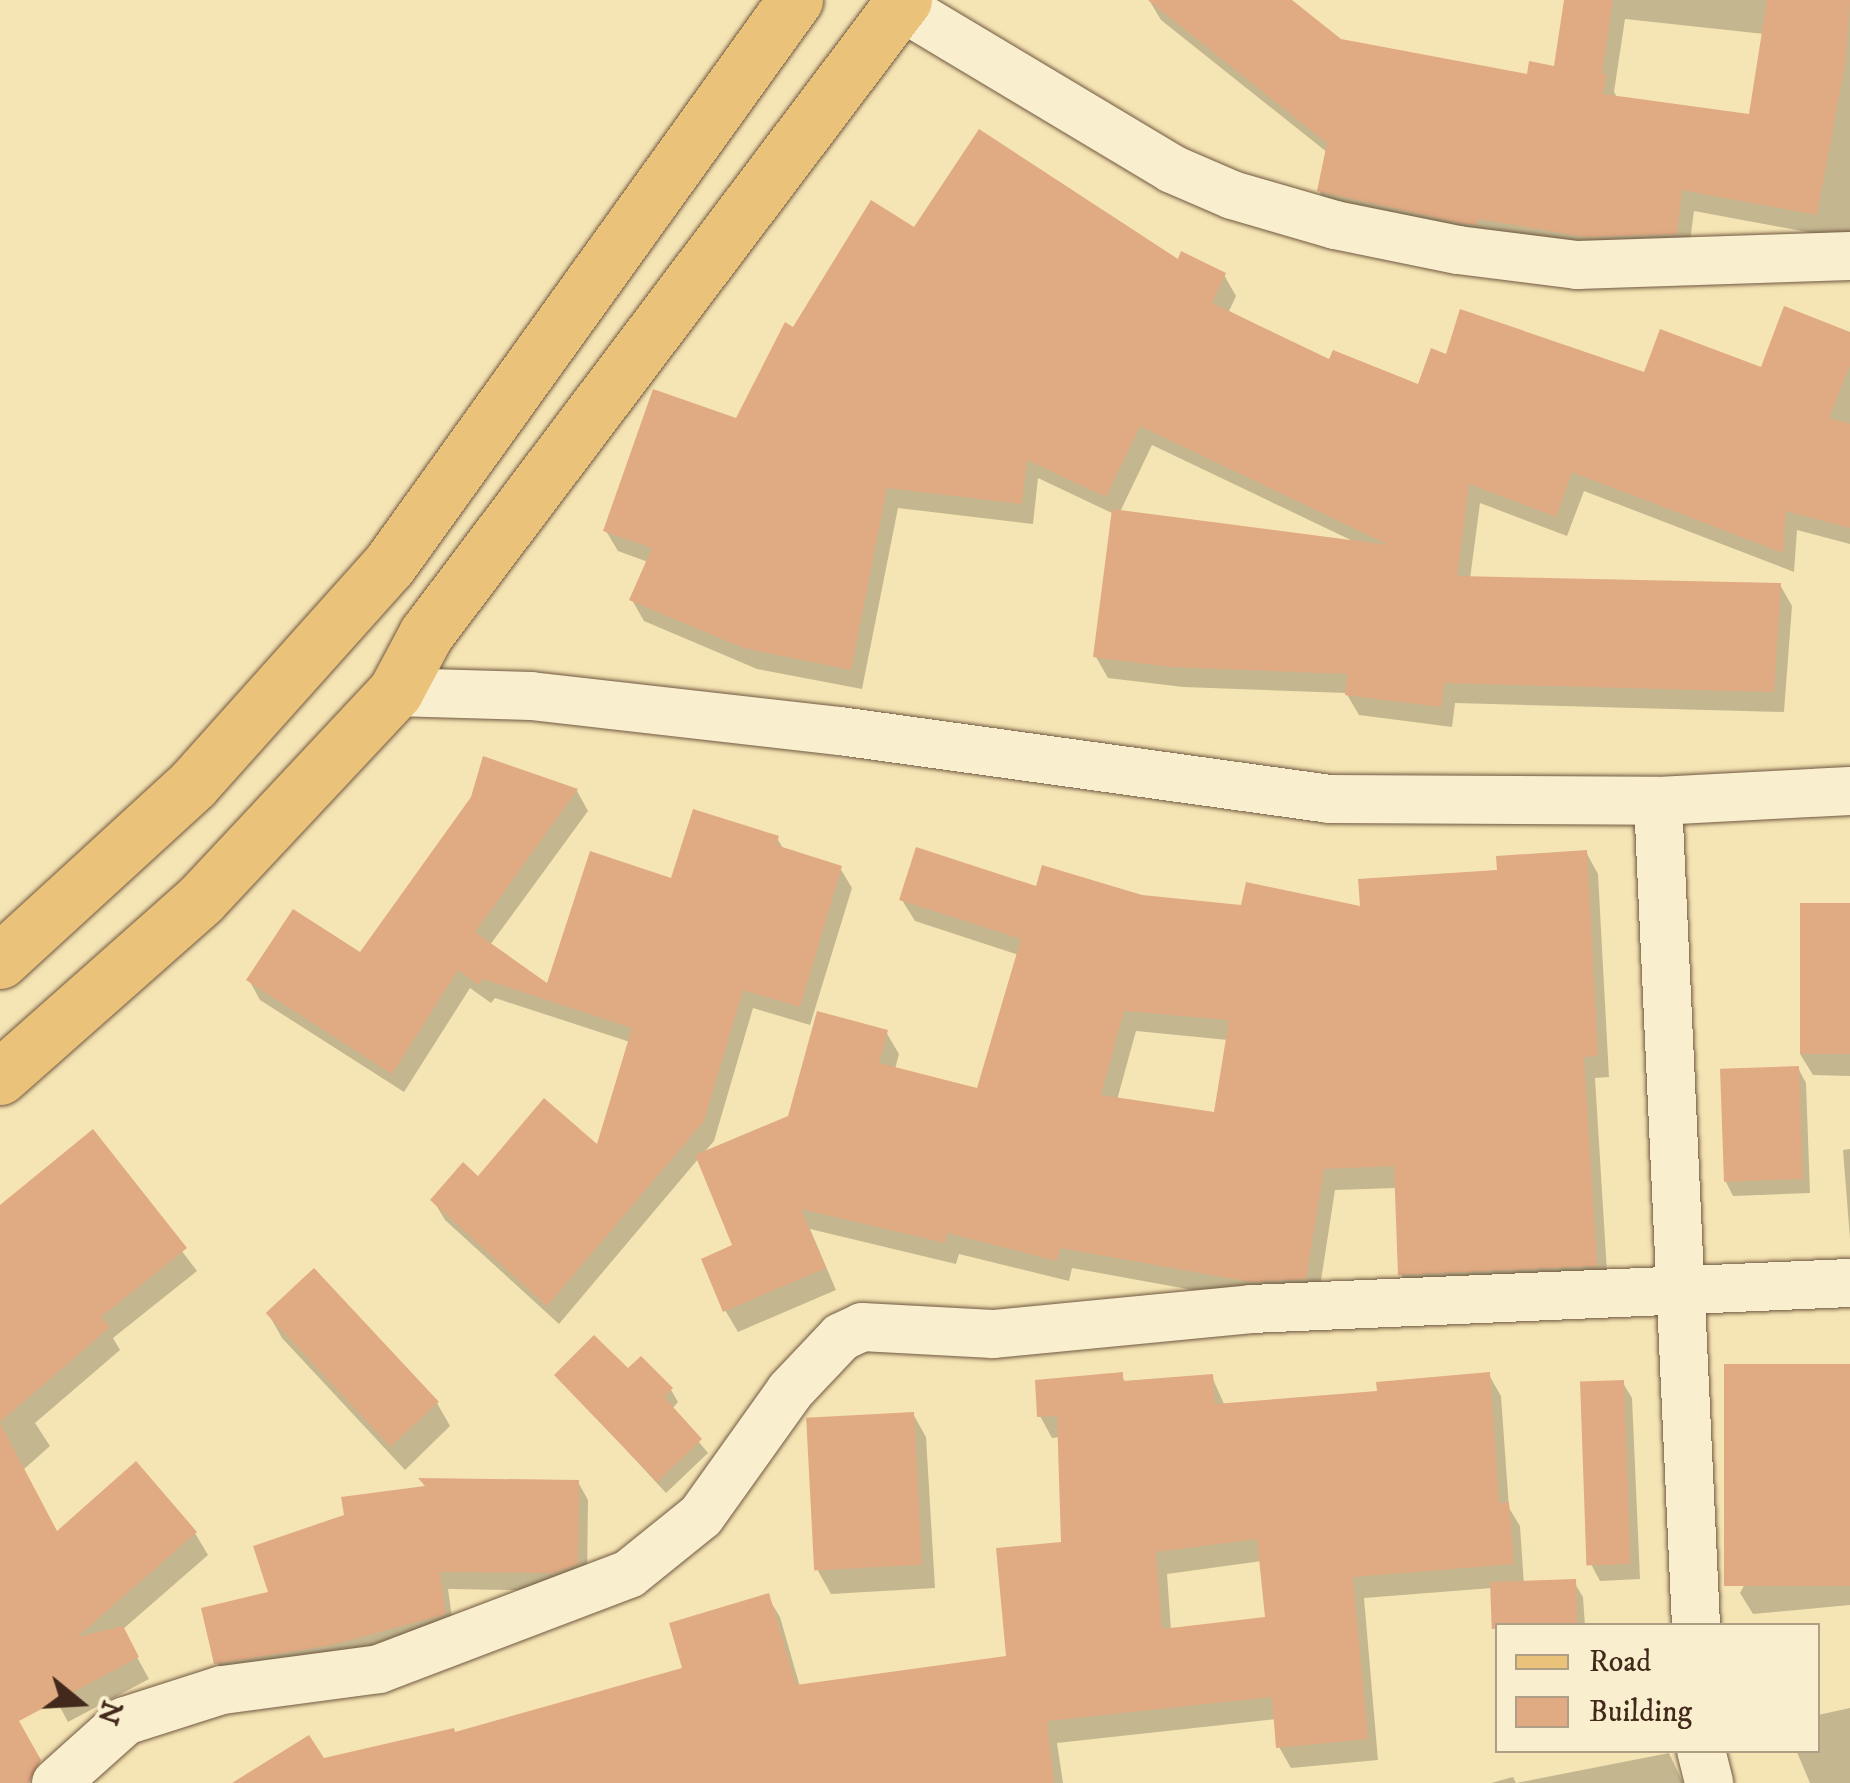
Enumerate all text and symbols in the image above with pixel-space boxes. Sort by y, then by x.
legend [1495,1623,1820,1753]
text: Road [1589,1644,1651,1681]
north arrow [30,1653,130,1753]
text: Building [1589,1694,1692,1731]
text: N [89,1696,129,1729]

